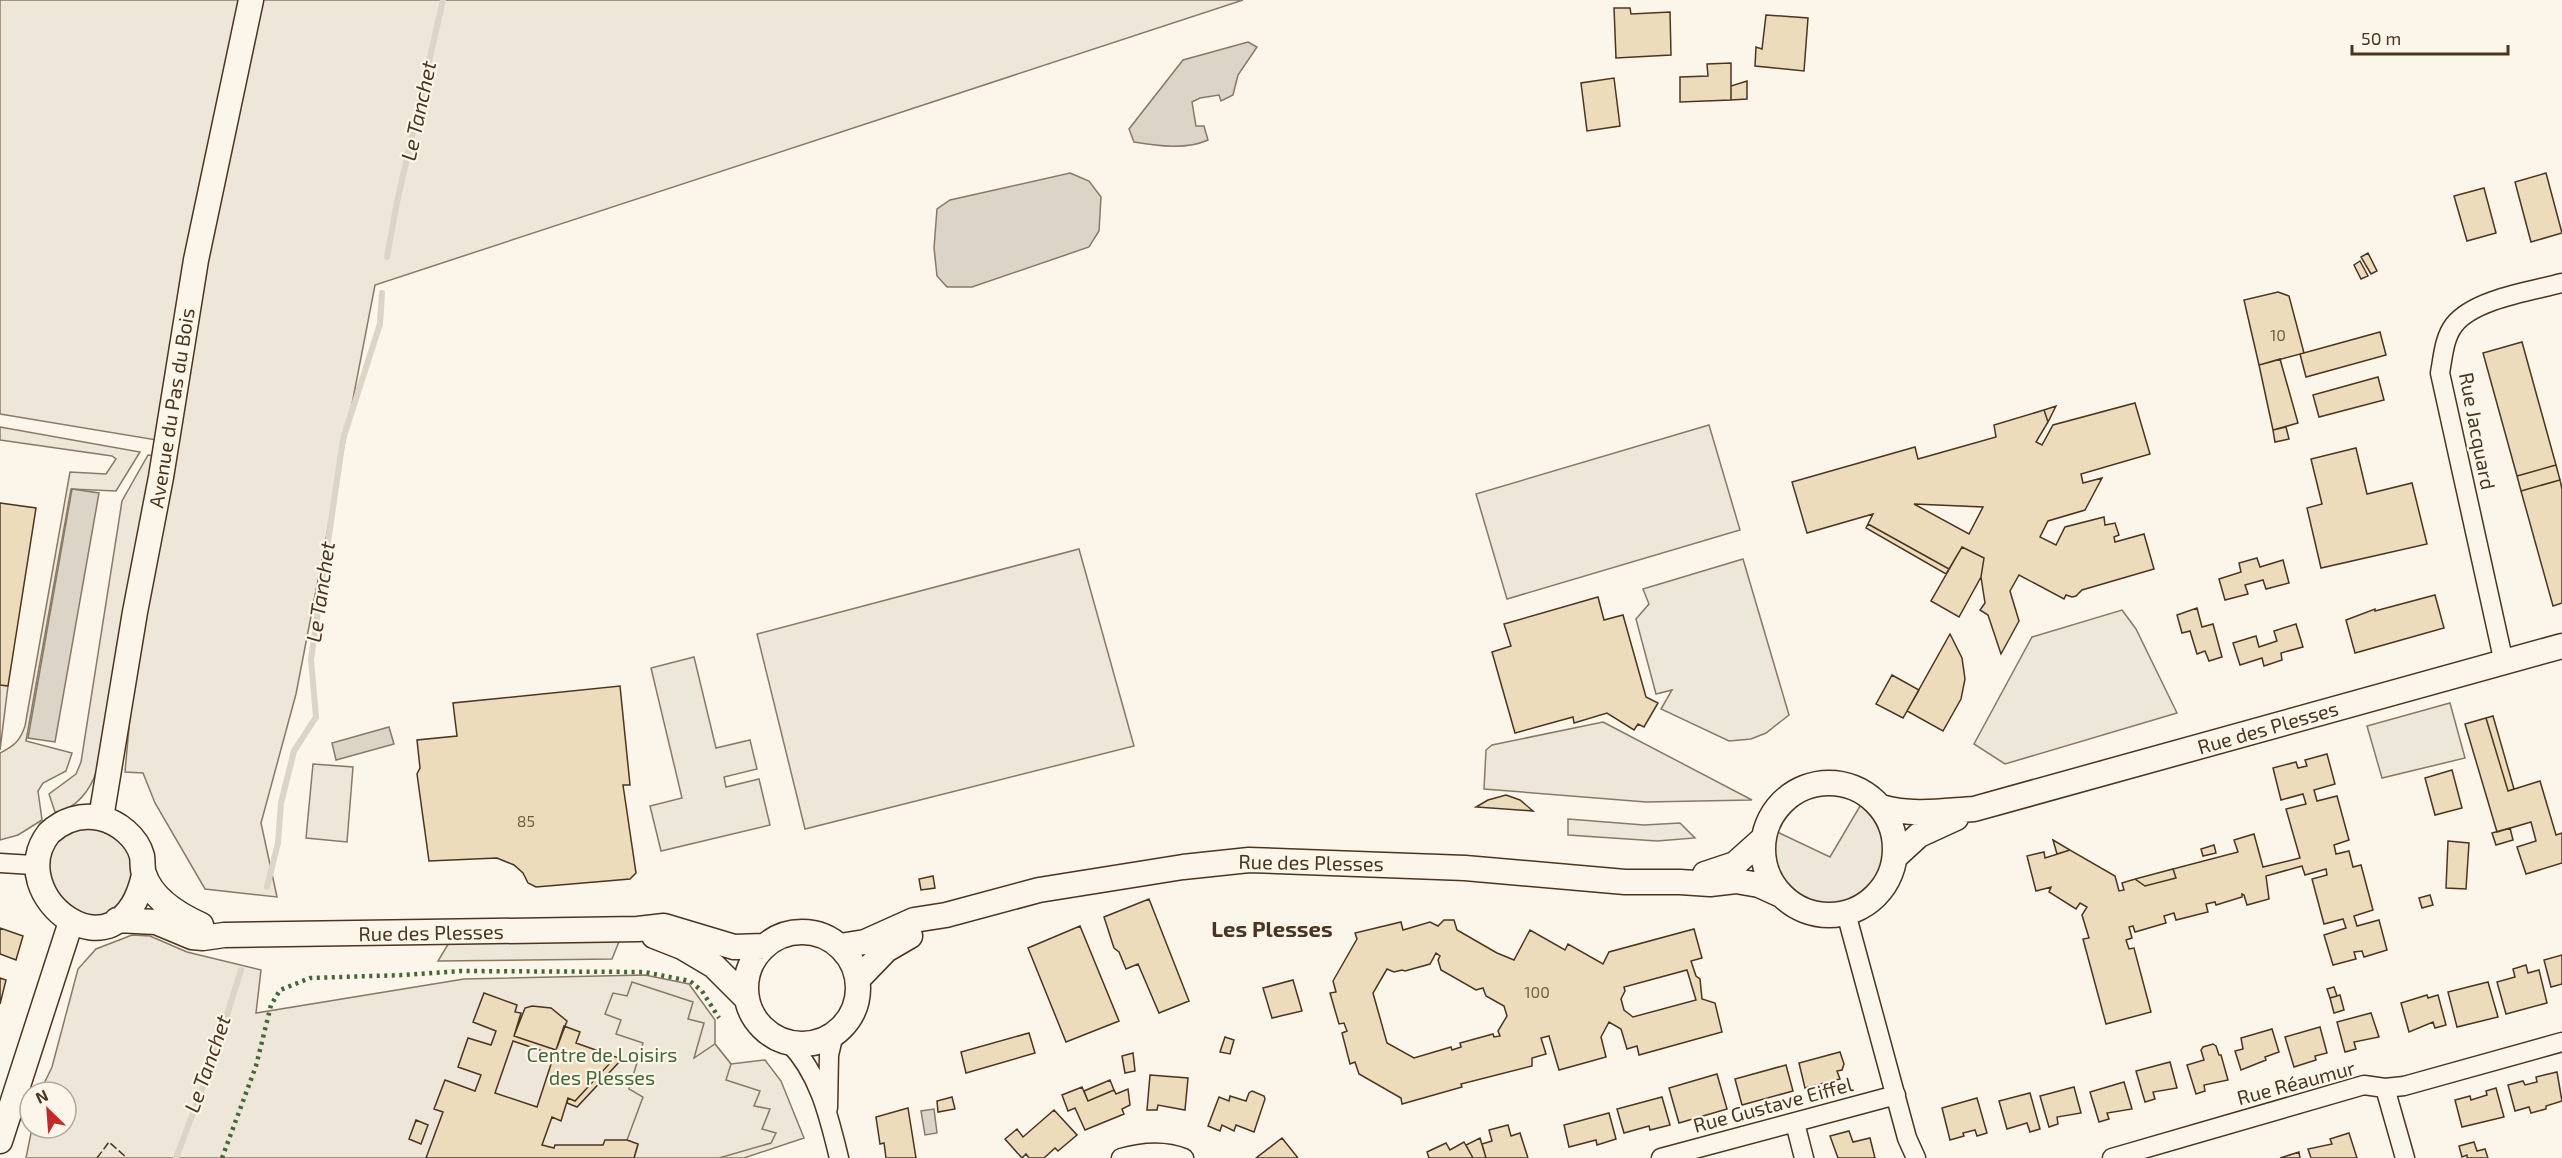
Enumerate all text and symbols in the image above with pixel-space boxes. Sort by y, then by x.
scale bar [2352,18,2508,56]
text: 50 m [2361,27,2401,49]
water label: Le Tanchet [395,58,440,163]
street label: Avenue du Pas du Bois [143,306,199,510]
house number: 10 [2270,325,2286,344]
street label: Rue Jacquard [2455,370,2501,492]
water label: Le Tanchet [300,540,339,644]
street label: Rue des Plesses [2194,695,2341,759]
house number: 85 [517,811,535,830]
street label: Rue des Plesses [1238,849,1384,875]
district label: Les Plesses [1211,915,1333,941]
street label: Rue des Plesses [358,919,504,945]
house number: 100 [1524,982,1550,1001]
water label: Le Tanchet [178,1011,235,1116]
park label: Centre de Loisirs des Plesses [527,1042,677,1089]
street label: Rue Réaumur [2234,1055,2357,1109]
street label: Rue Gustave Eiffel [1690,1071,1855,1137]
north arrow [18,1080,78,1140]
text: N [32,1085,51,1107]

